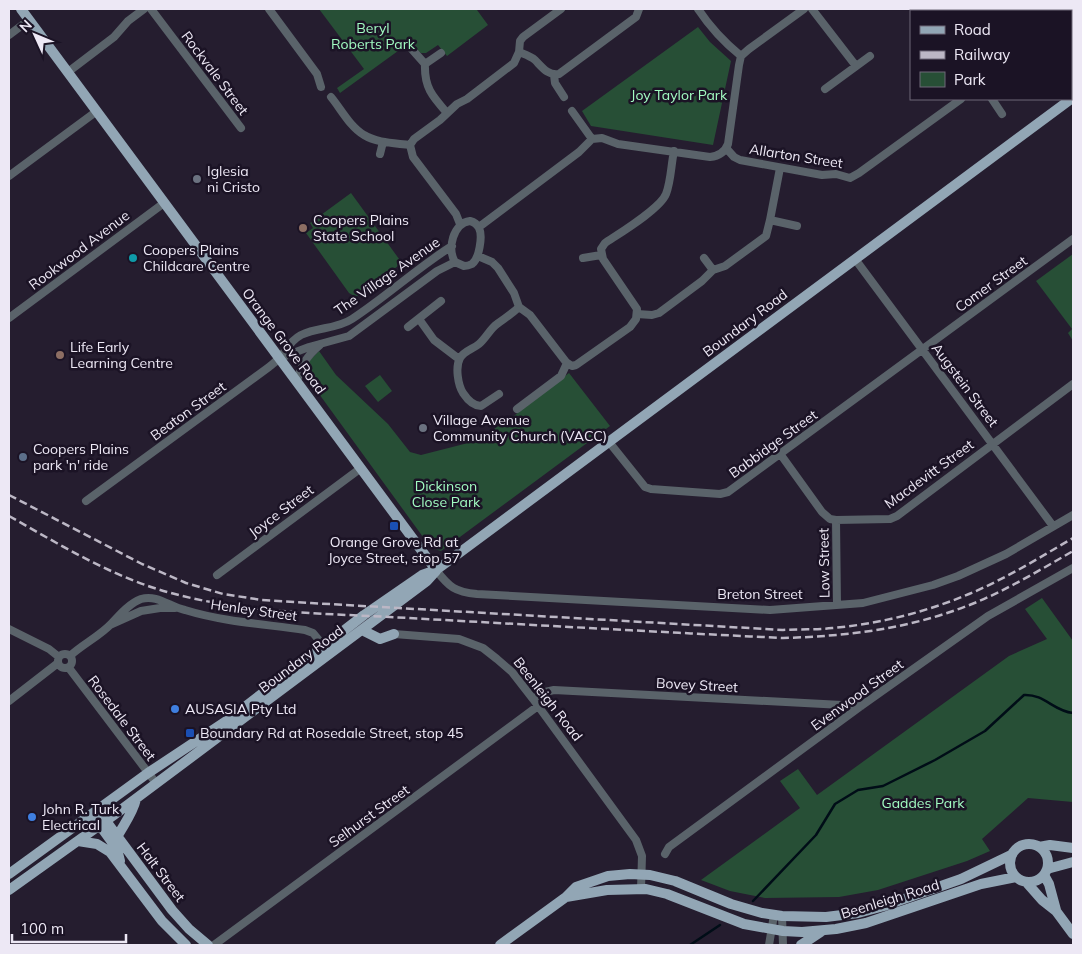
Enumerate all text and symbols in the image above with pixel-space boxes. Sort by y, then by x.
north arrow [10,10,60,60]
legend [910,10,1072,100]
text: N [16,16,36,36]
park label: Beryl Roberts Park [331,19,416,53]
text: Road [954,20,991,39]
street label: Rockvale Street [178,27,252,119]
text: Railway [954,45,1010,64]
text: Park [954,70,986,89]
park label: Joy Taylor Park [631,86,728,104]
street label: Allarton Street [748,140,844,172]
place label: Iglesia ni Cristo [207,162,260,196]
marker: Iglesia ni Cristo [191,173,203,185]
street label: Rookwood Avenue [25,206,133,294]
place label: Coopers Plains State School [313,211,409,245]
marker: Coopers Plains State School [297,222,309,234]
street label: The Village Avenue [331,233,443,319]
place label: Coopers Plains Childcare Centre [143,241,250,275]
marker: Coopers Plains Childcare Centre [127,252,139,264]
street label: Comer Street [952,252,1031,316]
street label: Orange Grove Road [238,284,330,398]
street label: Boundary Road [699,285,791,361]
place label: Life Early Learning Centre [70,338,173,372]
street label: Augstein Street [928,340,1002,430]
marker: Life Early Learning Centre [54,349,66,361]
street label: Beaton Street [147,378,229,444]
street label: Babbidge Street [725,406,821,482]
place label: Village Avenue Community Church (VACC) [433,411,607,445]
marker: Village Avenue Community Church (VACC) [417,422,429,434]
street label: Macdevitt Street [881,436,977,512]
place label: Coopers Plains park 'n' ride [33,440,129,474]
marker: Coopers Plains park 'n' ride [17,451,29,463]
park label: Dickinson Close Park [412,477,481,511]
street label: Joyce Street [245,481,317,541]
marker: Orange Grove Rd at Joyce Street, stop 57 [388,520,400,532]
street label: Low Street [814,528,834,598]
place label: Orange Grove Rd at Joyce Street, stop 57 [328,533,460,567]
street label: Breton Street [717,585,803,603]
street label: Henley Street [210,595,299,625]
street label: Boundary Road [255,621,347,697]
street label: Beenleigh Road [510,653,586,745]
street label: Evenwood Street [807,655,907,735]
street label: Rosedale Street [84,672,160,764]
street label: Bovey Street [656,674,739,696]
place label: AUSASIA Pty Ltd [185,700,297,718]
marker: AUSASIA Pty Ltd [169,703,181,715]
place label: Boundary Rd at Rosedale Street, stop 45 [200,724,464,742]
marker: Boundary Rd at Rosedale Street, stop 45 [184,727,196,739]
street label: Selhurst Street [325,781,413,851]
park label: Gaddes Park [881,794,965,812]
place label: John R. Turk Electrical [42,800,120,834]
marker: John R. Turk Electrical [26,811,38,823]
street label: Halt Street [133,839,189,905]
street label: Beenleigh Road [839,876,941,922]
scale bar [12,912,126,944]
text: 100 m [20,919,64,938]

